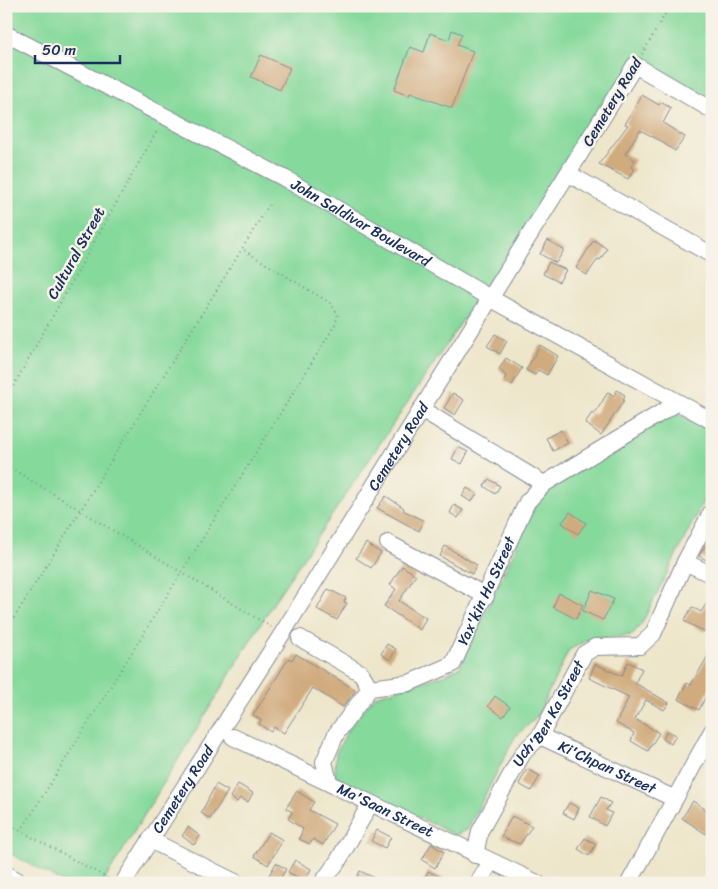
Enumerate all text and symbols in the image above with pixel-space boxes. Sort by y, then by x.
scale bar [35,32,120,64]
text: 50 m [42,37,77,63]
street label: Cemetery Road [575,51,649,152]
street label: John Saldivar Boulevard [285,171,437,274]
street label: Cultural Street [40,202,112,304]
street label: Cemetery Road [361,396,436,496]
street label: Yax'kin Ha Street [450,531,523,650]
street label: Uch'Ben Ka Street [505,654,592,771]
street label: Ki'Chpan Street [554,733,661,802]
street label: Cemetery Road [145,739,221,839]
street label: Ma'Saan Street [333,776,439,845]

